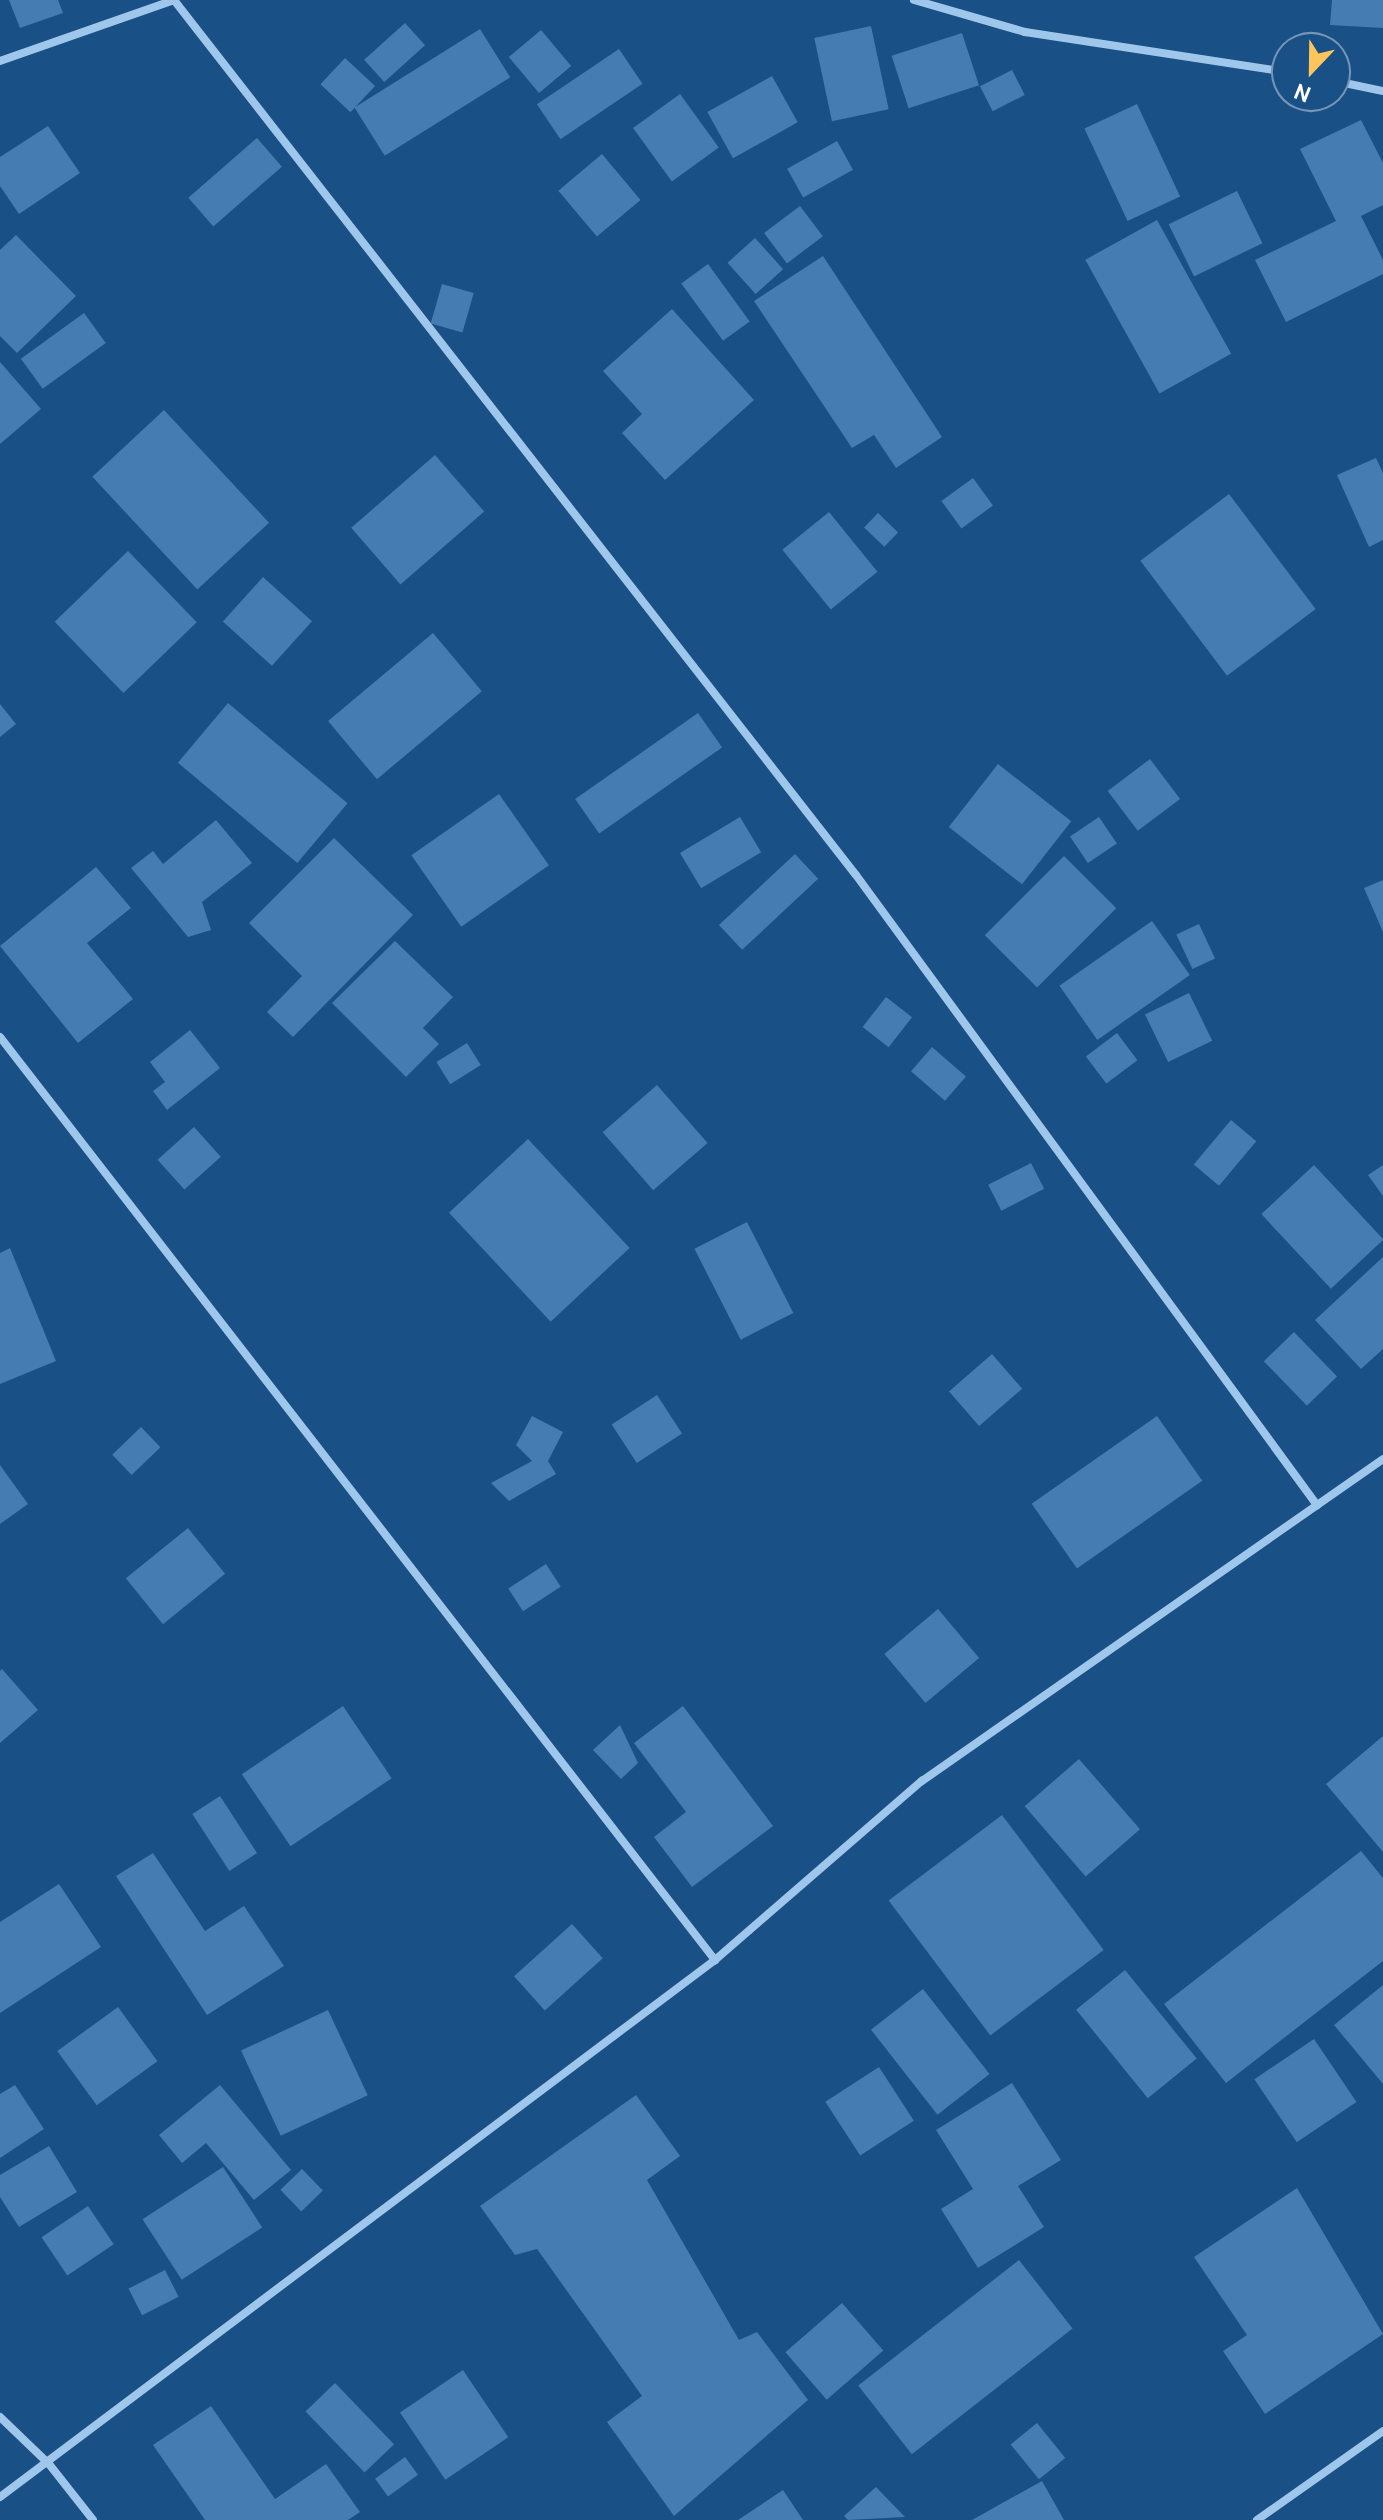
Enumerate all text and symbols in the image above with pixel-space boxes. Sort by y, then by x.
north arrow [1271,32,1351,112]
text: N [1290,77,1315,108]

